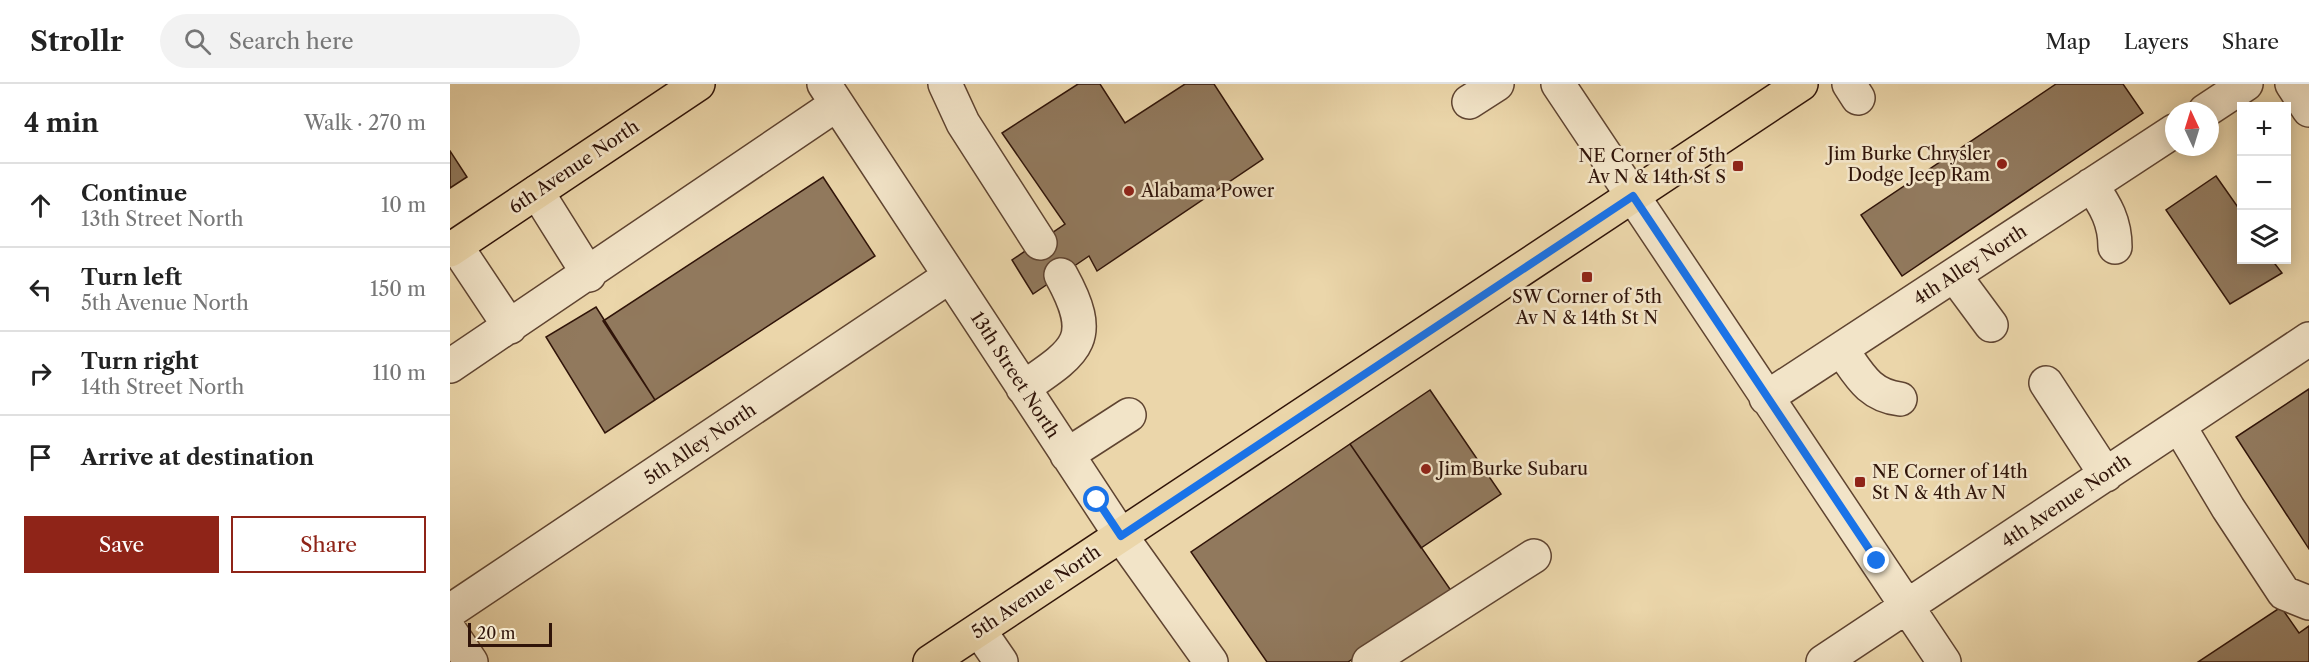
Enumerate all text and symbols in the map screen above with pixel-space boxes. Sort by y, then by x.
search box [160,14,580,68]
text: Strollr [30,24,124,58]
icon: search [181,25,214,58]
text: Search here [229,28,353,55]
text: Map [2046,29,2091,54]
text: Layers [2124,29,2189,54]
text: Share [2222,29,2279,54]
north arrow [2165,102,2219,156]
map controls [2237,102,2291,264]
button: + [2237,102,2291,156]
text: 4 min [24,107,99,139]
text: Walk · 270 m [304,111,426,135]
street label: 6th Avenue North [505,115,643,219]
place label: Jim Burke Chrysler Dodge Jeep Ram [1824,143,1990,186]
place label: NE Corner of 5th Av N & 14th St S [1578,145,1726,188]
button: − [2237,156,2291,210]
marker: Jim Burke Chrysler Dodge Jeep Ram [1995,157,2009,171]
marker: NE Corner of 5th Av N & 14th St S [1731,159,1745,173]
text: Continue [81,180,187,207]
place label: Alabama Power [1140,180,1275,202]
marker: Alabama Power [1122,184,1136,198]
icon: ahead [24,189,57,222]
text: 10 m [381,193,426,217]
text: 13th Street North [81,207,244,231]
button: layers [2237,210,2291,264]
street label: 4th Alley North [1909,220,2031,310]
text: Turn left [81,264,182,291]
marker: SW Corner of 5th Av N & 14th St N [1580,270,1594,284]
icon: left [24,273,57,306]
text: 150 m [370,277,426,301]
place label: SW Corner of 5th Av N & 14th St N [1512,286,1662,329]
text: 5th Avenue North [81,291,249,315]
street label: 13th Street North [966,308,1064,442]
text: Turn right [81,348,199,375]
icon: right [24,357,57,390]
text: 110 m [373,361,426,385]
text: 14th Street North [81,375,244,399]
street label: 5th Alley North [640,398,760,490]
icon: arrive [24,441,57,474]
text: Arrive at destination [81,444,314,471]
street label: 4th Avenue North [1997,450,2135,552]
place label: Jim Burke Subaru [1435,458,1588,480]
place label: NE Corner of 14th St N & 4th Av N [1872,461,2028,504]
marker: Jim Burke Subaru [1419,462,1433,476]
marker: NE Corner of 14th St N & 4th Av N [1853,475,1867,489]
route start [1083,486,1109,512]
button: Save [24,516,219,573]
button: Share [231,516,426,573]
street label: 5th Avenue North [967,541,1105,643]
route end [1863,547,1889,573]
scale bar [468,620,552,648]
text: 20 m [477,623,516,643]

